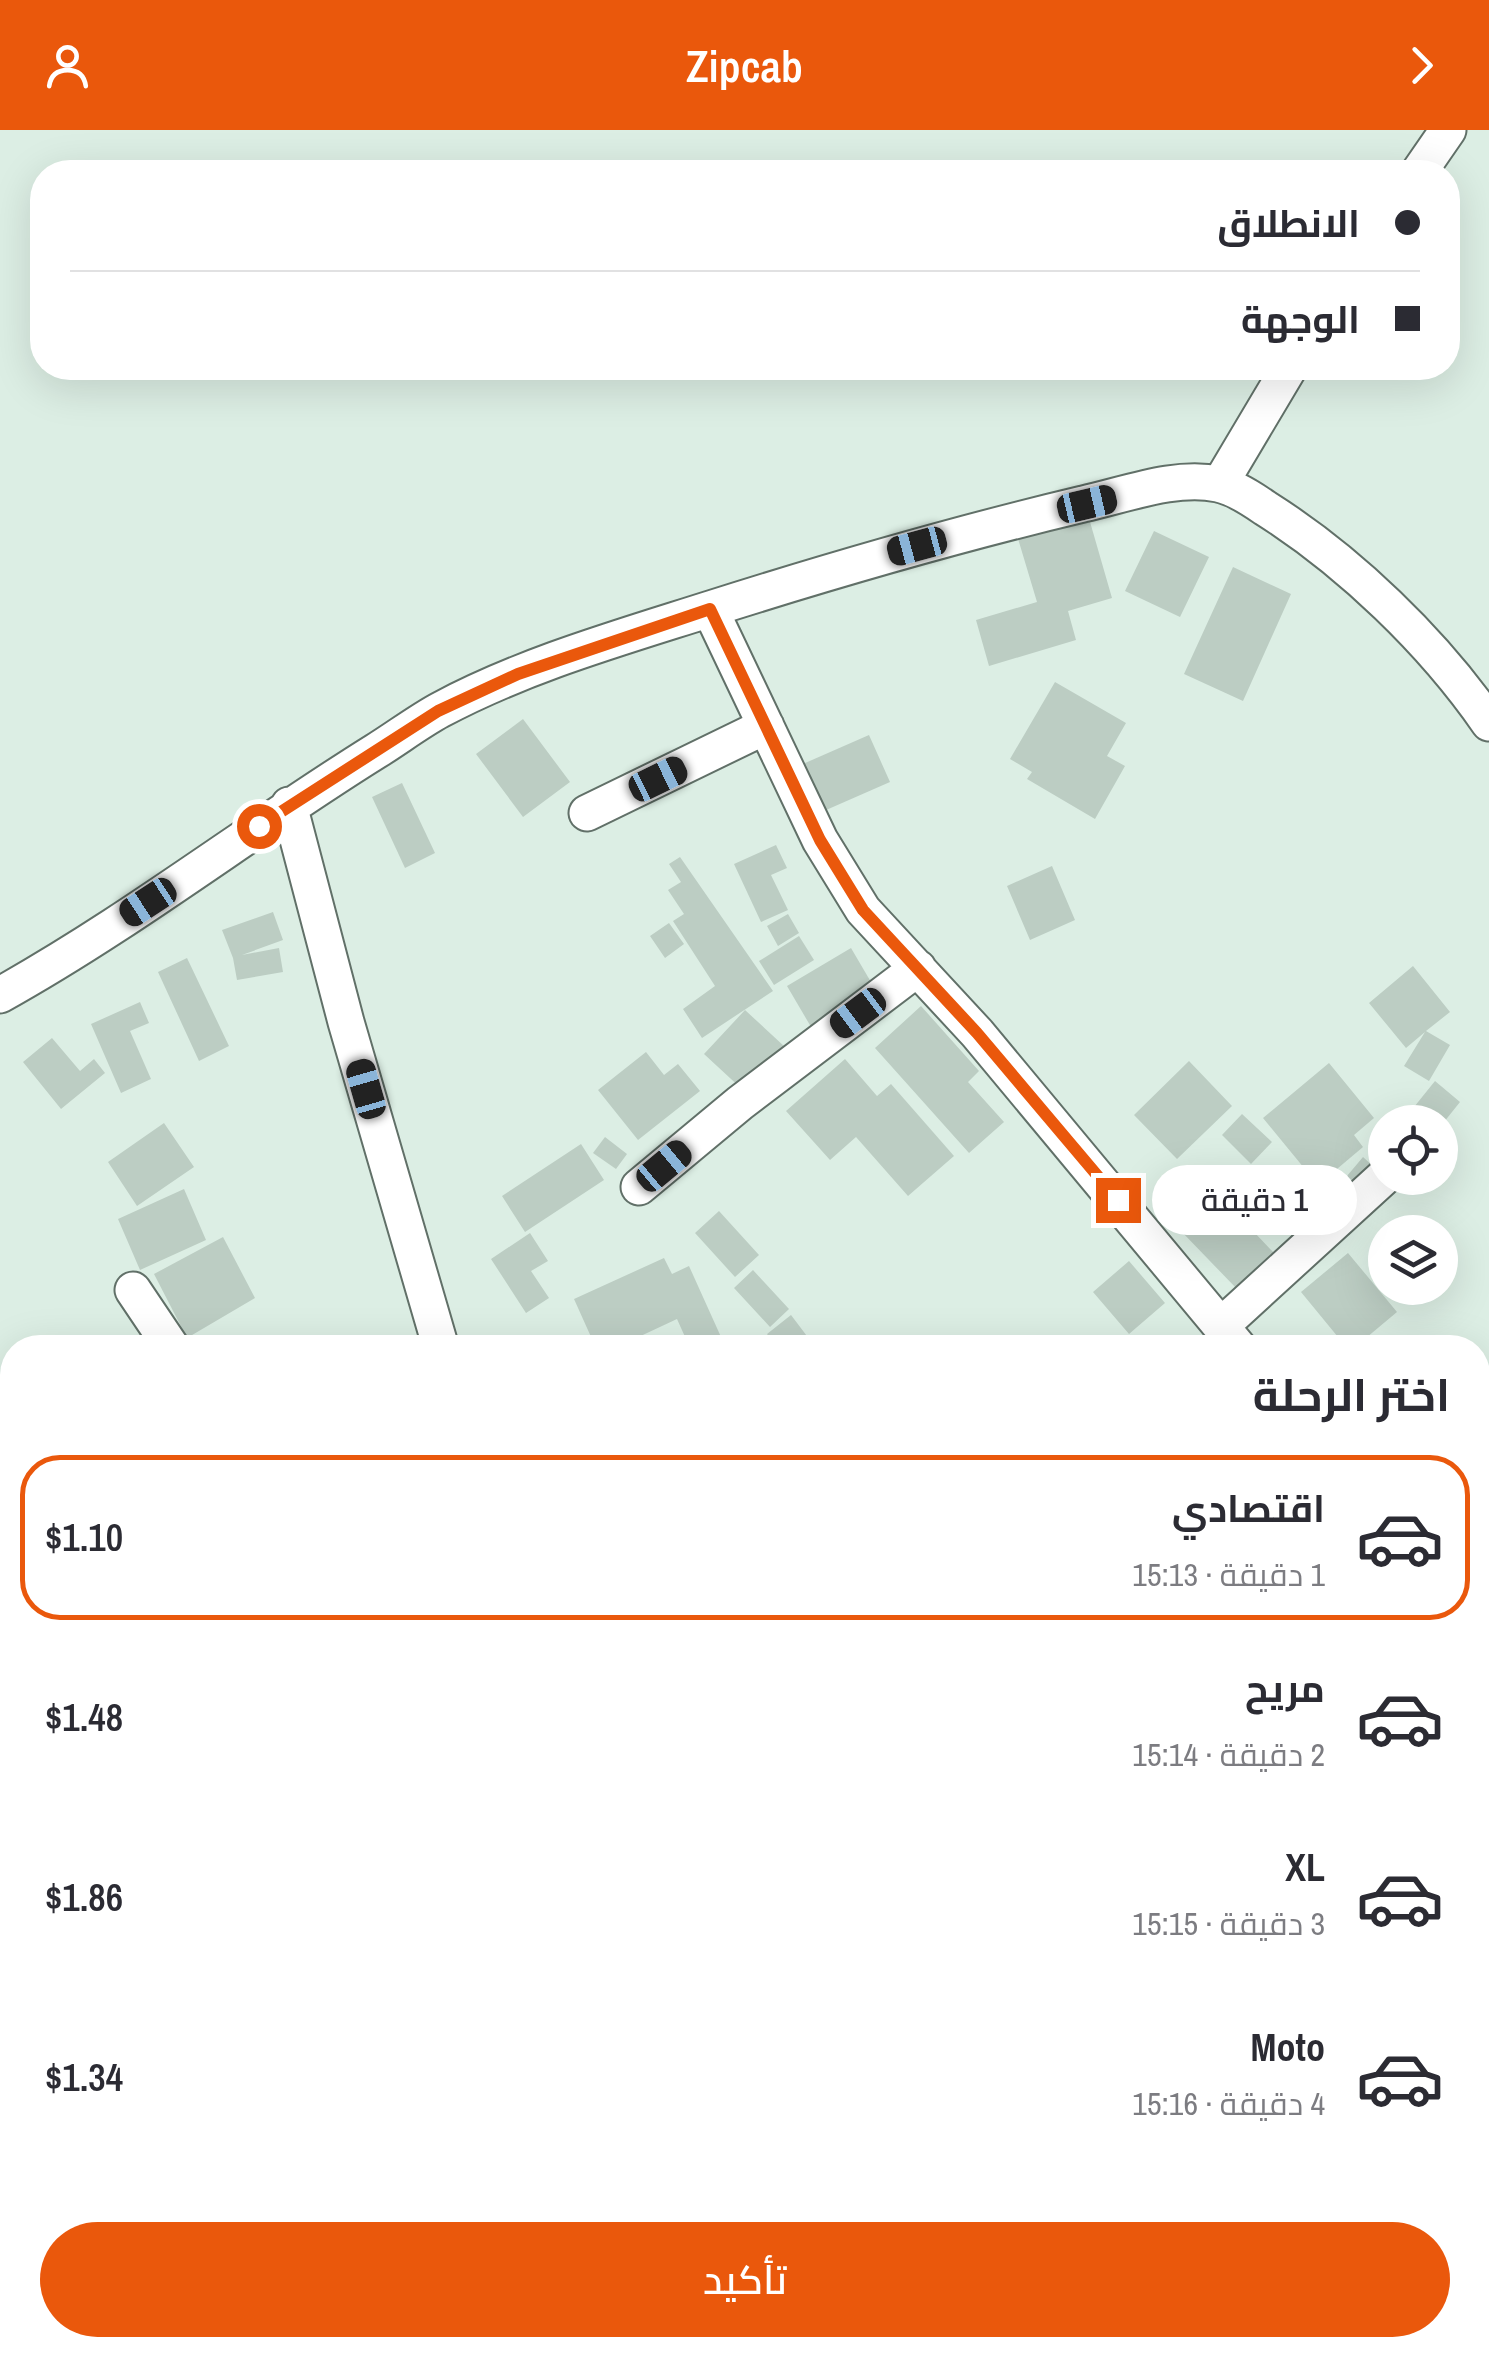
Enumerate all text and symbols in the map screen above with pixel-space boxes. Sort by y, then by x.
text: Zipcab [686,35,803,96]
icon: person [40,38,95,93]
icon: forward [1394,38,1449,93]
text: الانطلاق [1217,198,1360,249]
text: الوجهة [1241,294,1360,345]
car [1054,483,1120,525]
car [884,524,950,568]
car [624,752,692,806]
route start [237,804,282,849]
car [115,873,181,931]
car [825,983,891,1043]
car [343,1056,389,1122]
map controls [1368,1105,1458,1305]
button: locate [1368,1105,1458,1195]
car [631,1135,697,1197]
callout: 1 دقيقة [1153,1165,1358,1235]
route end [1096,1178,1141,1223]
text: 1 دقيقة [1201,1178,1308,1221]
button: layers [1368,1215,1458,1305]
text: اختر الرحلة [1253,1364,1450,1425]
text: اقتصادي [1172,1483,1325,1534]
icon: car [1355,1493,1445,1583]
text: $1.10 [45,1512,123,1563]
text: 1 دقيقة · 15:13 [1132,1553,1325,1596]
text: مريح [1245,1663,1325,1714]
icon: car [1355,1673,1445,1763]
text: $1.48 [45,1692,123,1743]
text: 2 دقيقة · 15:14 [1132,1733,1325,1776]
text: XL [1285,1842,1325,1893]
icon: car [1355,1853,1445,1943]
text: $1.86 [45,1872,123,1923]
text: 3 دقيقة · 15:15 [1132,1902,1325,1945]
text: Moto [1251,2022,1325,2073]
icon: car [1355,2033,1445,2123]
text: $1.34 [45,2052,123,2103]
text: 4 دقيقة · 15:16 [1132,2082,1325,2125]
button: تأكيد [40,2222,1450,2337]

